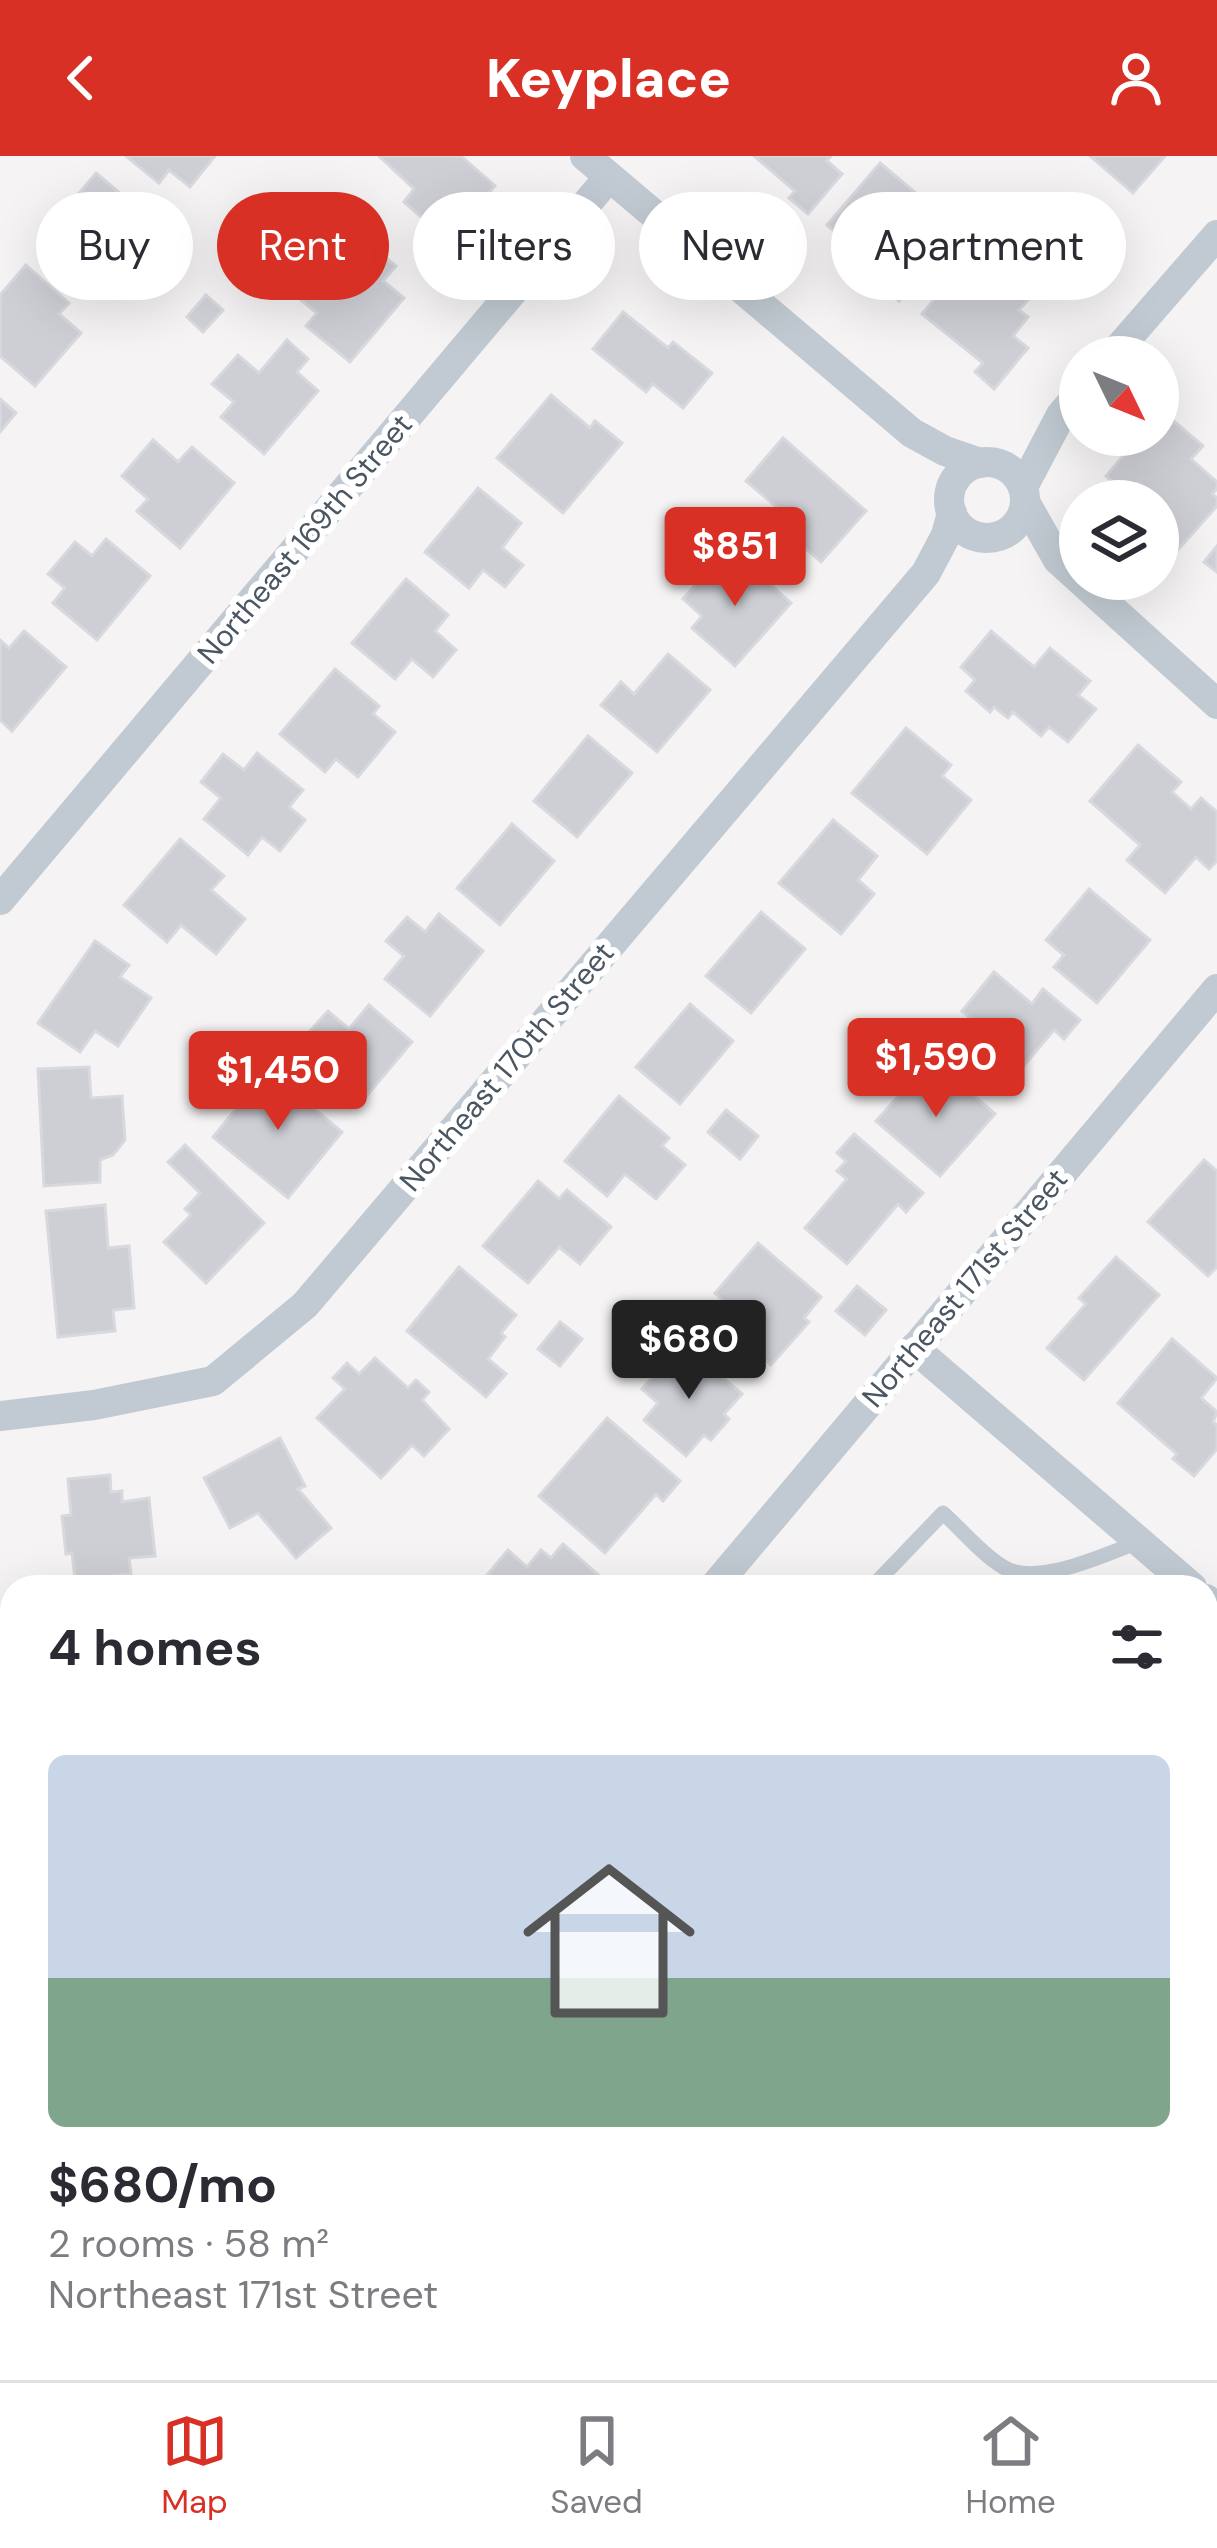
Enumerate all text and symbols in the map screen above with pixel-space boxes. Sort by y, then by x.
text: Keyplace [486,43,731,114]
icon: back [48,45,114,111]
icon: person [1103,45,1169,111]
chip: Buy [36,192,193,300]
chip: Rent [217,192,389,300]
chip: Filters [413,192,615,300]
chip: New [639,192,807,300]
chip: Apartment [831,192,1126,300]
north arrow [1059,336,1179,456]
map controls [1059,336,1179,600]
street label: Northeast 169th Street [189,406,421,672]
button: layers [1059,480,1179,600]
pin: $851 [664,507,806,609]
text: $851 [692,520,778,571]
street label: Northeast 170th Street [391,934,622,1199]
pin: $1,590 [838,1018,1034,1120]
pin: $1,450 [180,1031,376,1133]
text: $1,590 [875,1031,997,1082]
text: $1,450 [216,1044,340,1095]
street label: Northeast 171st Street [853,1160,1076,1415]
pin: $680 [618,1300,760,1402]
text: $680 [639,1313,739,1364]
text: 4 homes [48,1614,262,1681]
icon: filters [1104,1614,1170,1680]
icon: home [501,1833,717,2049]
text: $680/mo [48,2151,277,2218]
text: 2 rooms · 58 m² [48,2218,329,2269]
text: Northeast 171st Street [48,2269,438,2320]
tab: Map [161,2408,228,2523]
tab: Saved [550,2408,643,2523]
tab: Home [965,2408,1056,2523]

